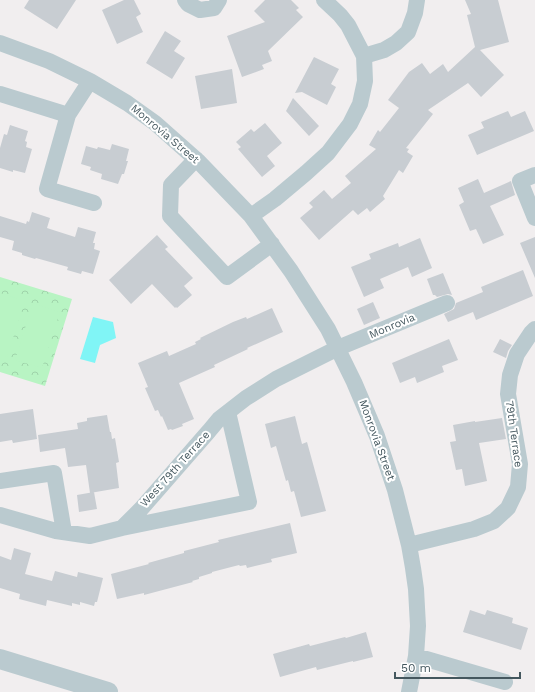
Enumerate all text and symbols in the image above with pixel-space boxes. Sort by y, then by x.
street label: Monrovia Street [128,102,202,167]
street label: Monrovia [367,311,417,341]
street label: Monrovia Street [356,398,398,483]
street label: 79th Terrace [503,400,525,468]
street label: West 79th Terrace [138,428,212,510]
scale bar [395,654,520,680]
text: 50 m [401,661,431,675]

